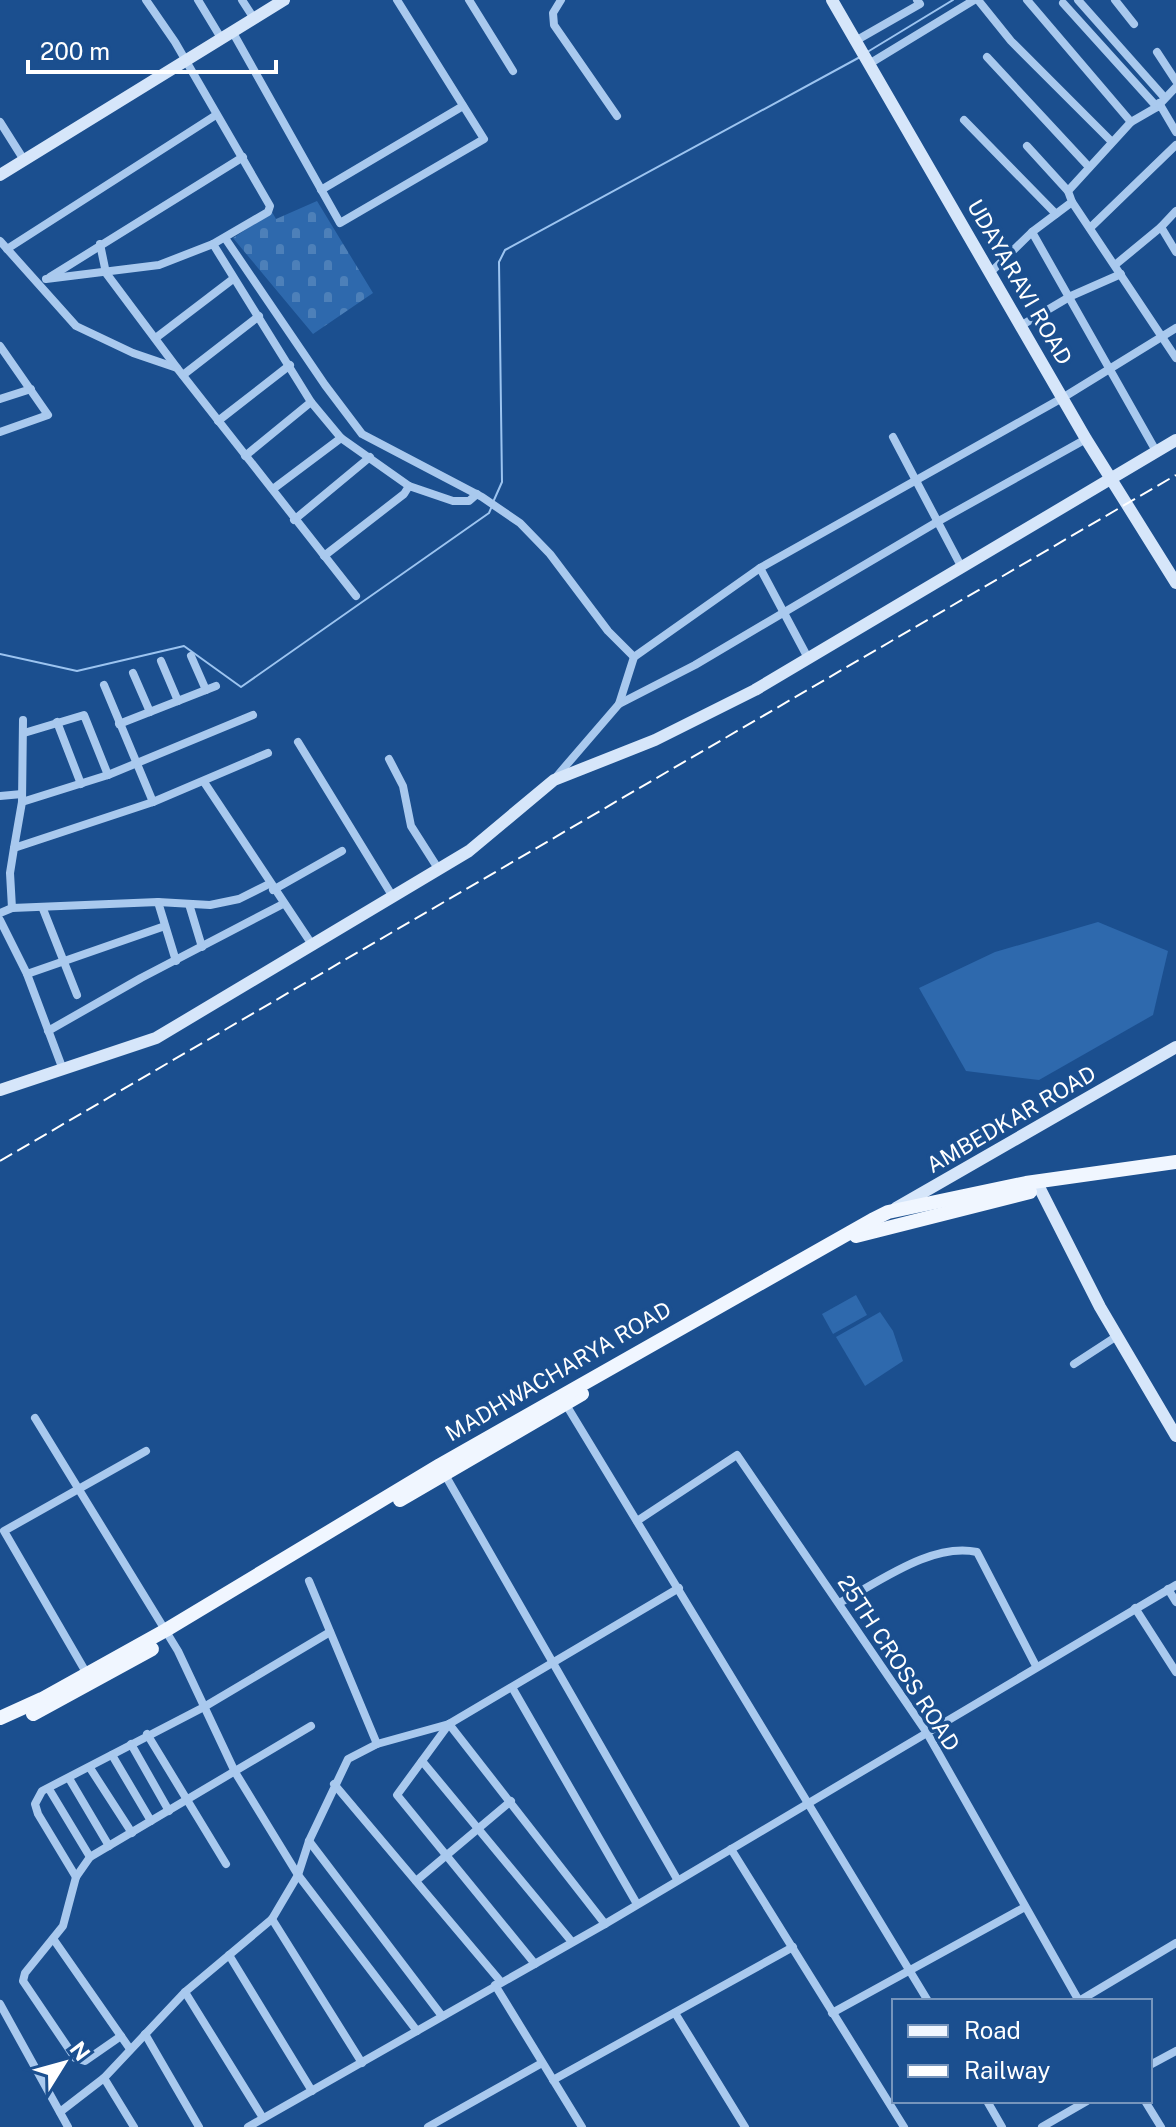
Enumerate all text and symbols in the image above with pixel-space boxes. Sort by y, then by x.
scale bar [28,24,276,74]
text: 200 m [40,37,110,65]
street label: UDAYARAVI ROAD [962,195,1078,369]
street label: AMBEDKAR ROAD [922,1060,1100,1178]
street label: MADHWACHARYA ROAD [441,1296,675,1446]
street label: 25TH CROSS ROAD [832,1570,966,1756]
legend [892,1999,1152,2103]
text: Road [964,2016,1021,2044]
north arrow [24,2023,104,2103]
text: N [64,2036,96,2066]
text: Railway [964,2056,1050,2084]

